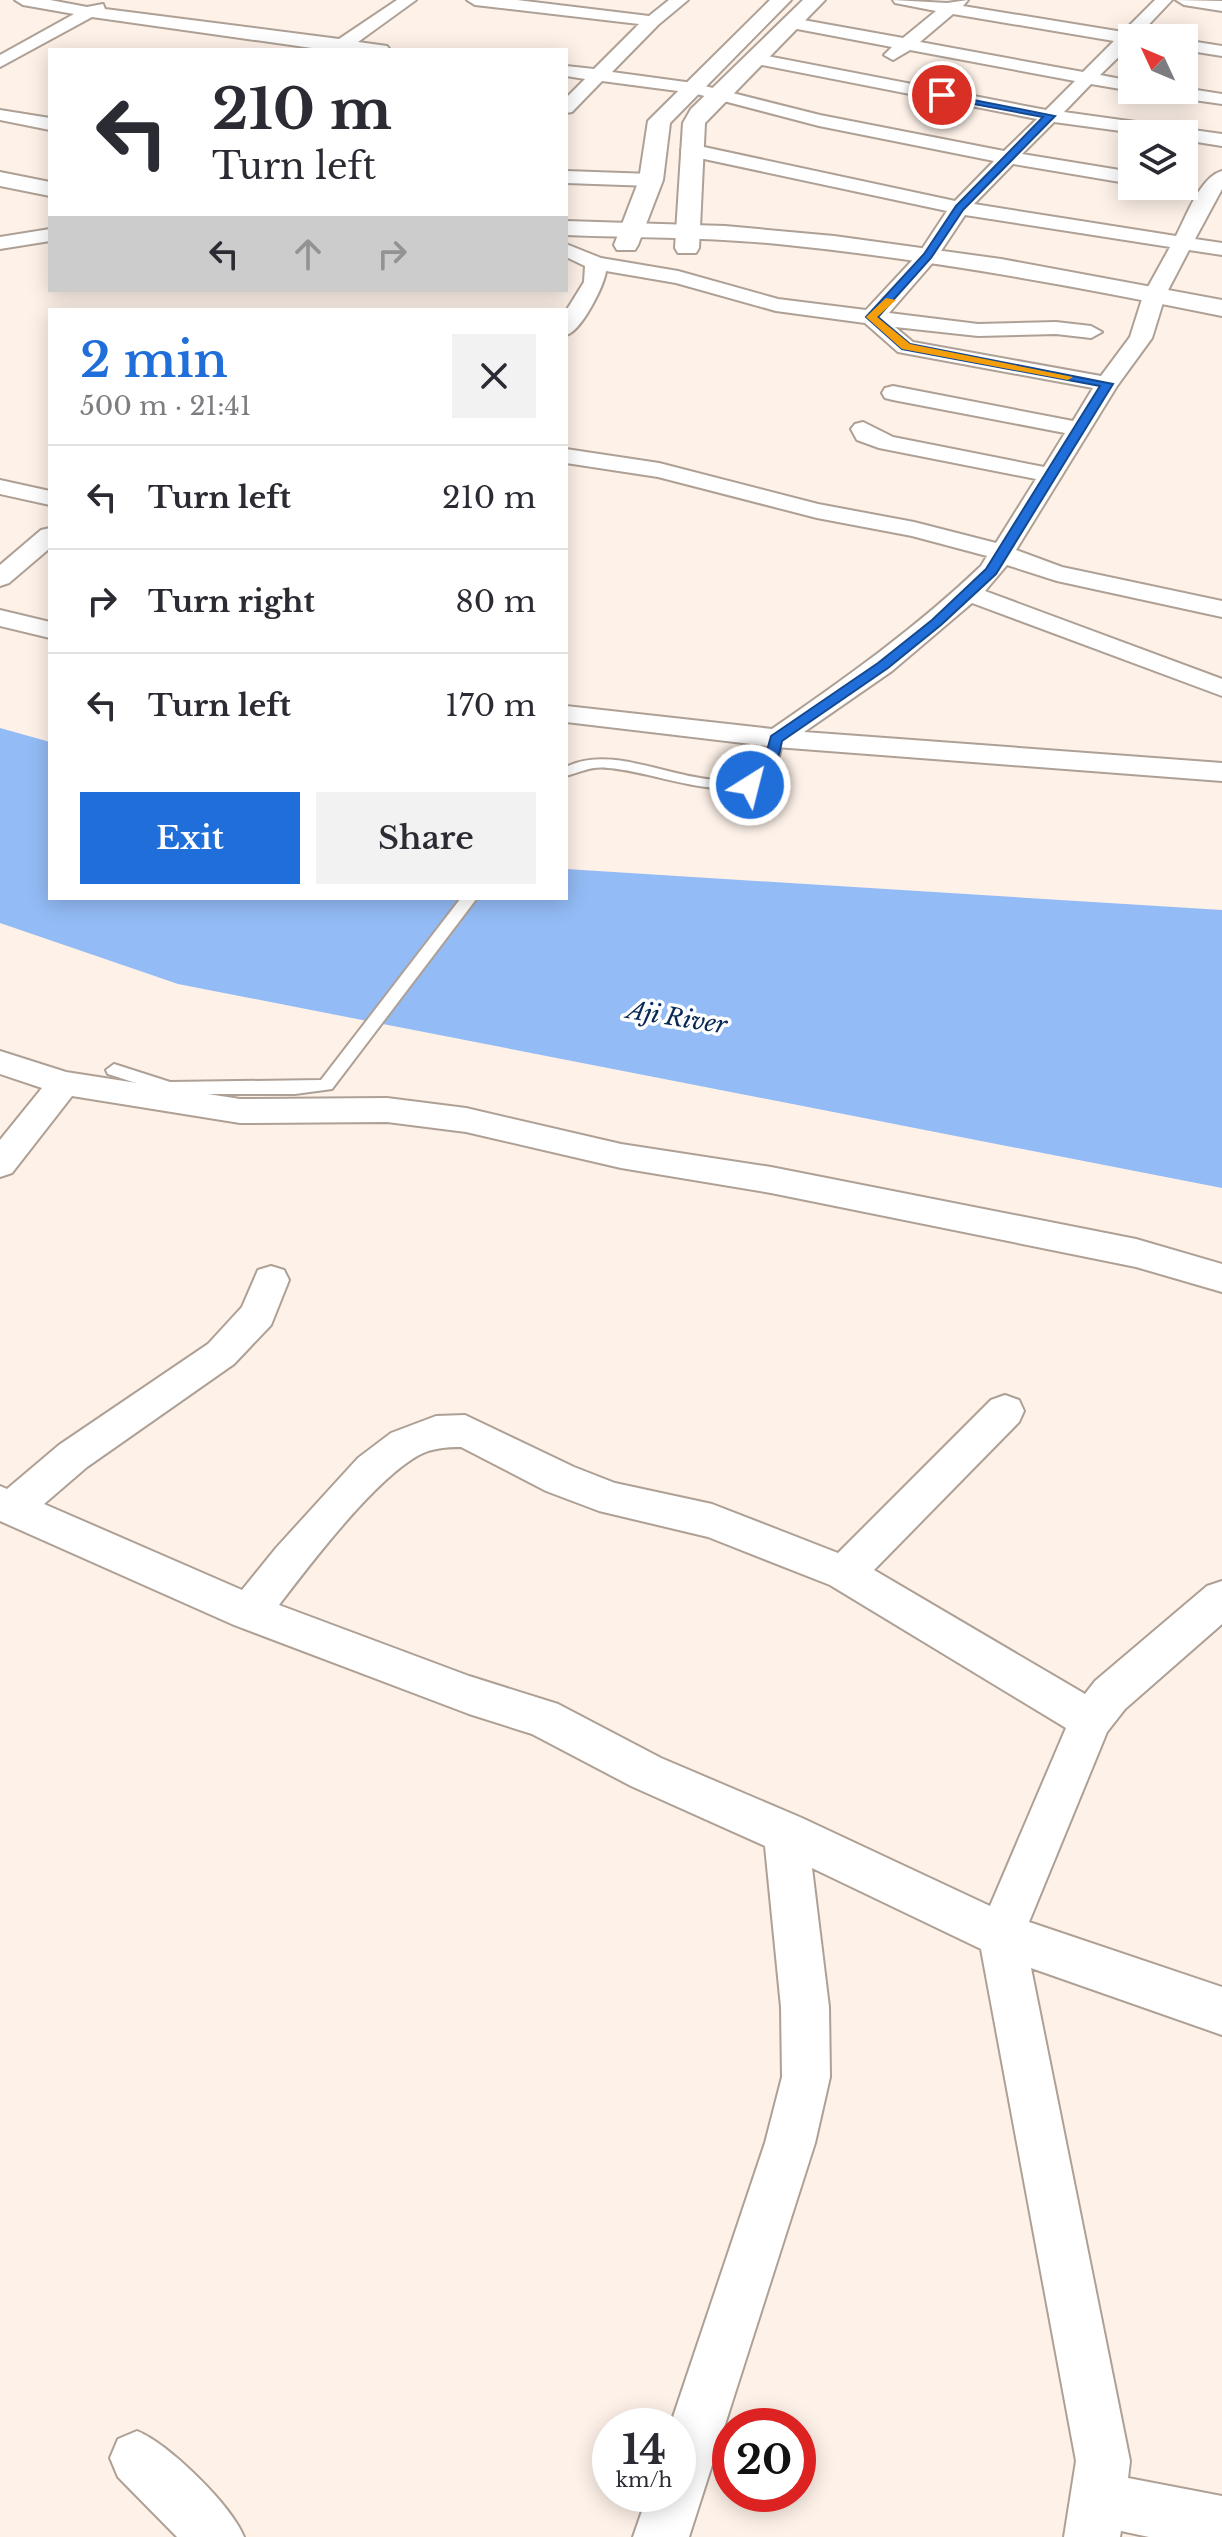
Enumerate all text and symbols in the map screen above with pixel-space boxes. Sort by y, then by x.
north arrow [1118,24,1198,104]
map controls [1118,24,1198,200]
pin [908,61,976,129]
icon: arrive [920,73,964,117]
text: 210 m [212,75,392,144]
icon: left [80,80,184,184]
button: layers [1118,120,1198,200]
text: Turn left [212,144,376,189]
icon: left [202,232,246,276]
icon: ahead [286,232,330,276]
icon: right [370,232,414,276]
text: 2 min [80,330,228,390]
button: close [452,334,536,418]
text: 500 m · 21:41 [80,390,251,422]
icon: left [80,475,124,519]
text: Turn left [148,479,291,516]
text: 210 m [442,479,536,516]
icon: right [80,579,124,623]
text: Turn right [148,583,315,620]
text: 80 m [456,583,536,620]
icon: left [80,683,124,727]
text: Turn left [148,687,291,724]
text: 170 m [445,687,536,724]
position arrow [708,743,792,827]
button: Exit [80,792,300,884]
button: Share [316,792,536,884]
water label: Aji River [622,995,730,1040]
speed limit sign: 20 [712,2408,816,2512]
text: 14 [622,2425,666,2475]
text: km/h [616,2468,672,2492]

